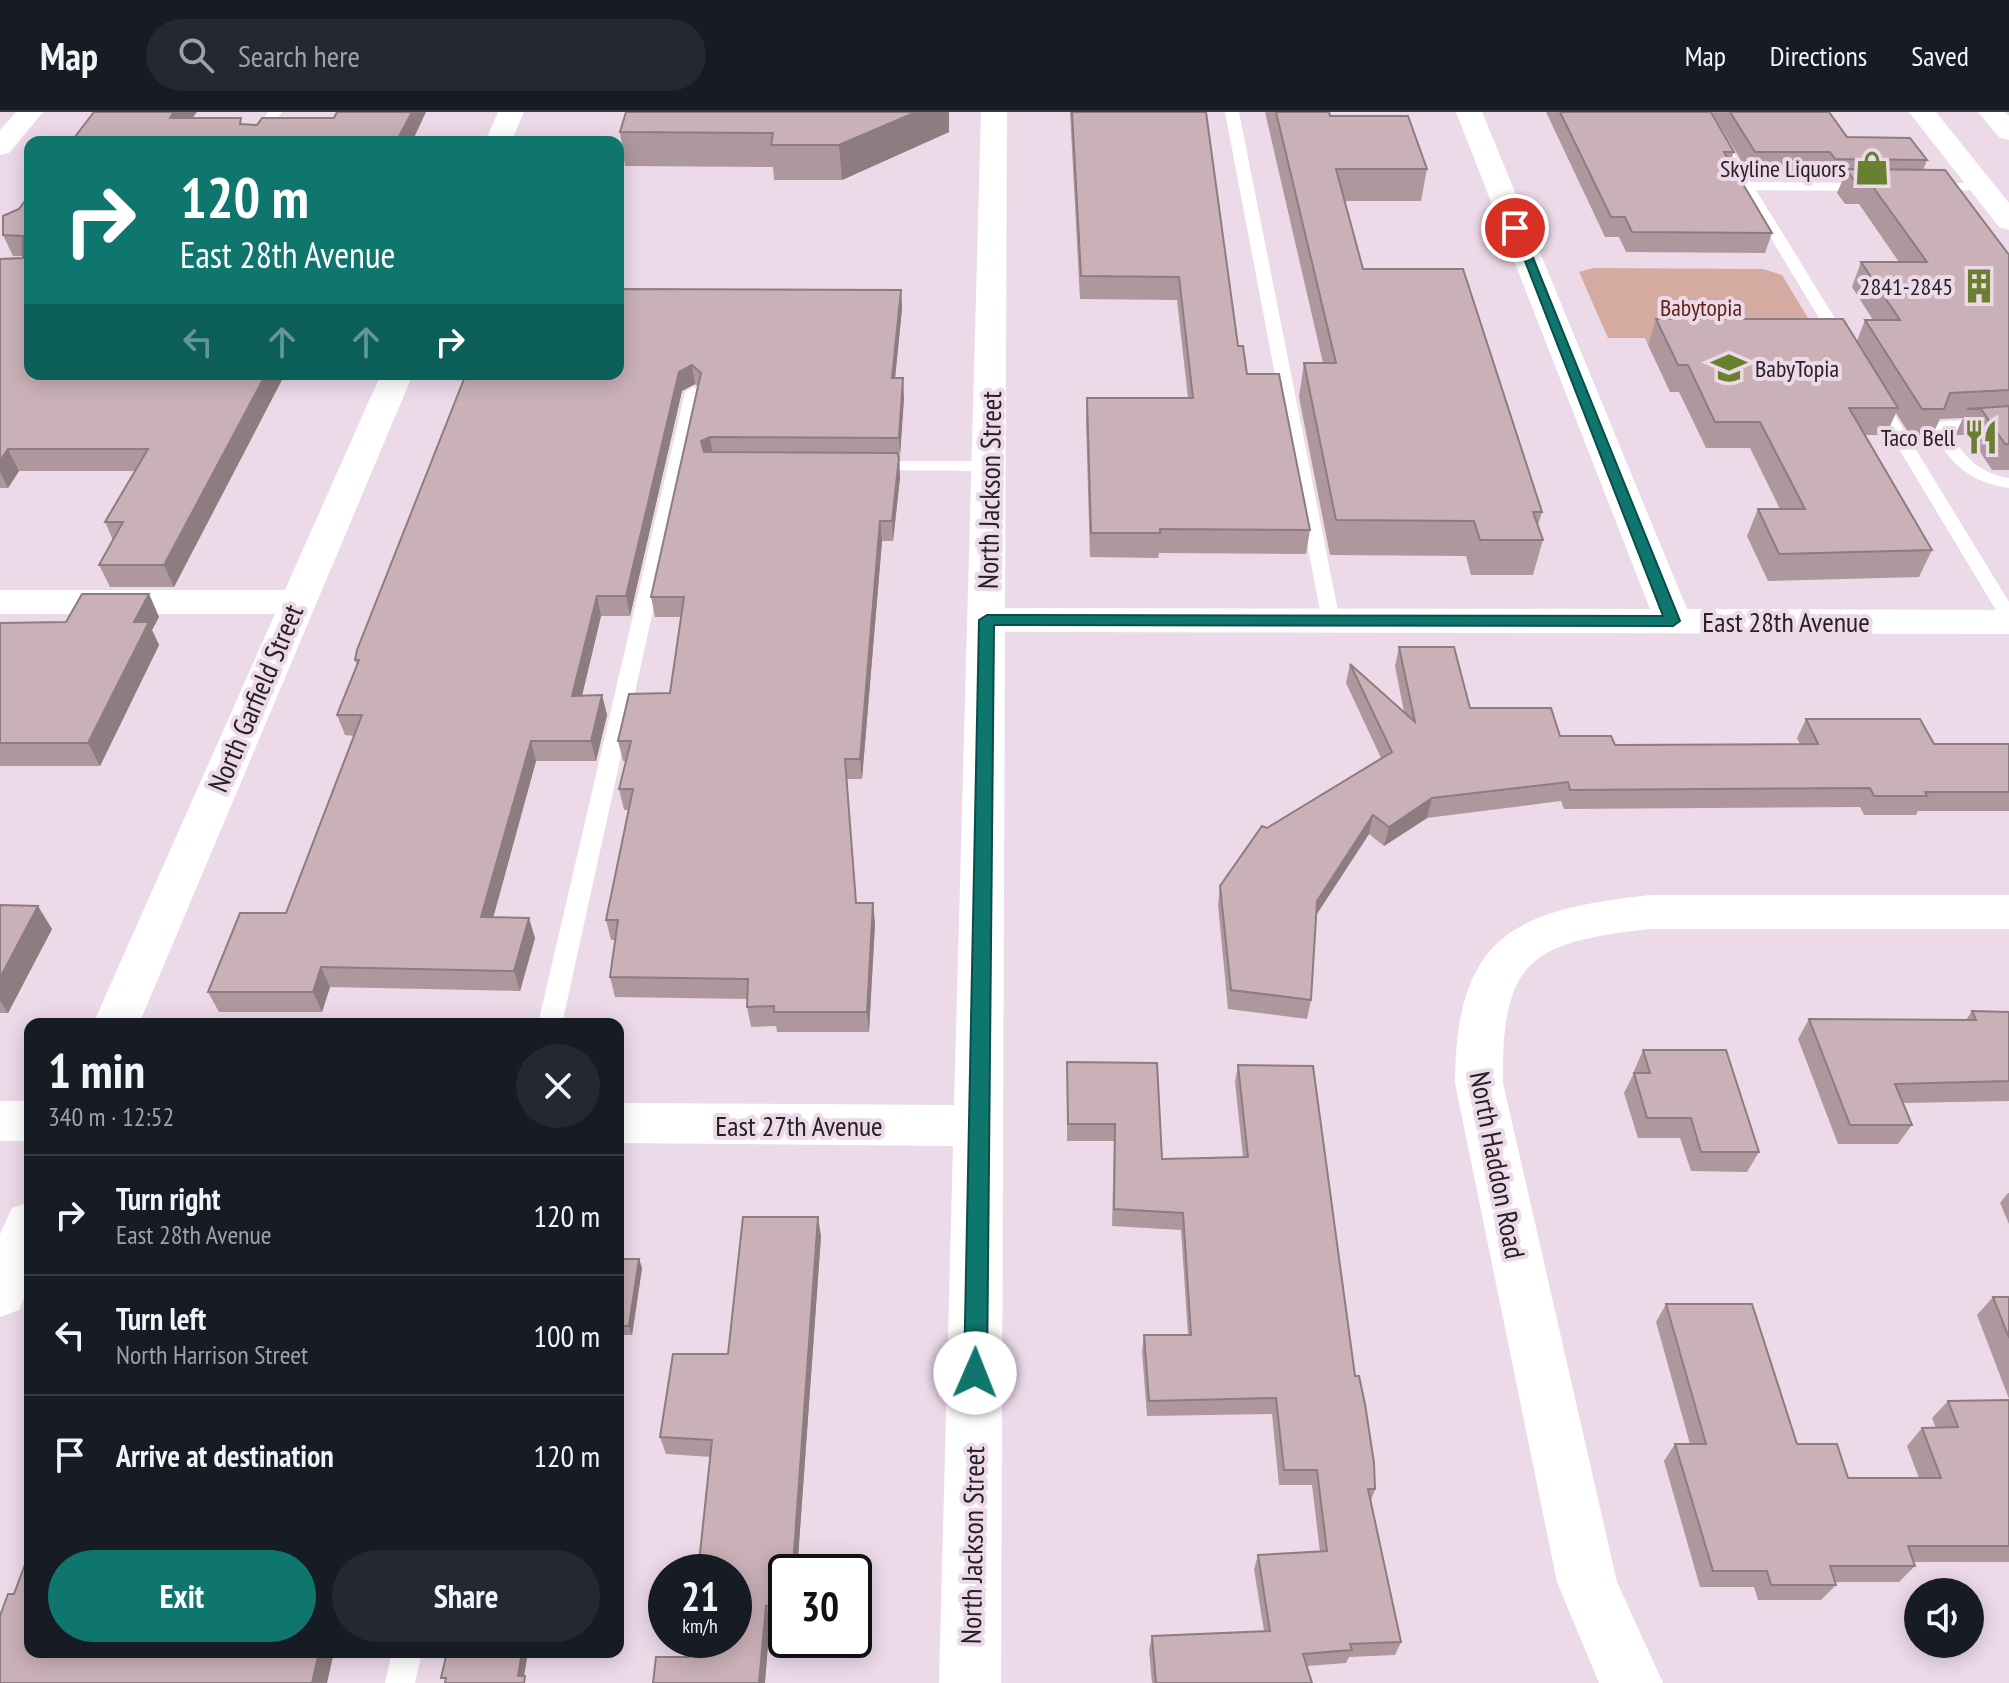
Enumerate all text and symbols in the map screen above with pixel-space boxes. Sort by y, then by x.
search box [146,19,706,91]
text: Map [40,31,98,80]
icon: search [174,33,218,77]
text: Search here [238,36,360,75]
text: Map [1685,37,1726,74]
text: Directions [1770,37,1867,74]
text: Saved [1911,37,1969,74]
shop icon: Skyline Liquors [1853,149,1891,187]
place label: Skyline Liquors [1720,153,1846,184]
text: 120 m [180,161,309,233]
icon: right [48,168,152,272]
pin [1481,194,1549,262]
icon: arrive [1493,206,1537,250]
text: East 28th Avenue [180,231,395,278]
building icon: 2841-2845 [1960,267,1998,305]
place label: 2841-2845 [1860,271,1953,302]
park label: Babytopia [1660,292,1742,323]
icon: left [176,320,220,364]
icon: ahead [260,320,304,364]
icon: ahead [344,320,388,364]
icon: right [428,320,472,364]
school or university icon: BabyTopia [1710,349,1748,387]
place label: BabyTopia [1755,353,1839,384]
street label: North Jackson Street [969,390,1009,589]
restaurant icon: Taco Bell [1962,418,2000,456]
place label: Taco Bell [1881,422,1955,453]
street label: North Garfield Street [199,598,311,797]
street label: East 28th Avenue [1702,603,1870,640]
text: 1 min [48,1039,145,1101]
button: close [516,1044,600,1128]
street label: North Haddon Road [1462,1068,1534,1262]
text: 340 m · 12:52 [48,1100,174,1133]
street label: East 27th Avenue [715,1107,883,1144]
text: Turn right [116,1179,220,1218]
icon: right [48,1193,92,1237]
text: 120 m [534,1196,600,1235]
text: East 28th Avenue [116,1218,272,1251]
text: Turn left [116,1299,206,1338]
icon: left [48,1313,92,1357]
text: 100 m [534,1316,600,1355]
position arrow [933,1331,1017,1415]
text: North Harrison Street [116,1338,308,1371]
icon: arrive [48,1433,92,1477]
text: Arrive at destination [116,1436,334,1475]
text: 120 m [534,1436,600,1475]
street label: North Jackson Street [952,1445,992,1644]
button: Exit [48,1550,316,1642]
button: Share [332,1550,600,1642]
speed limit sign: 30 [768,1554,872,1658]
text: 21 [681,1570,719,1622]
map controls [1904,1578,1984,1658]
button: sound [1904,1578,1984,1658]
text: km/h [682,1613,718,1639]

